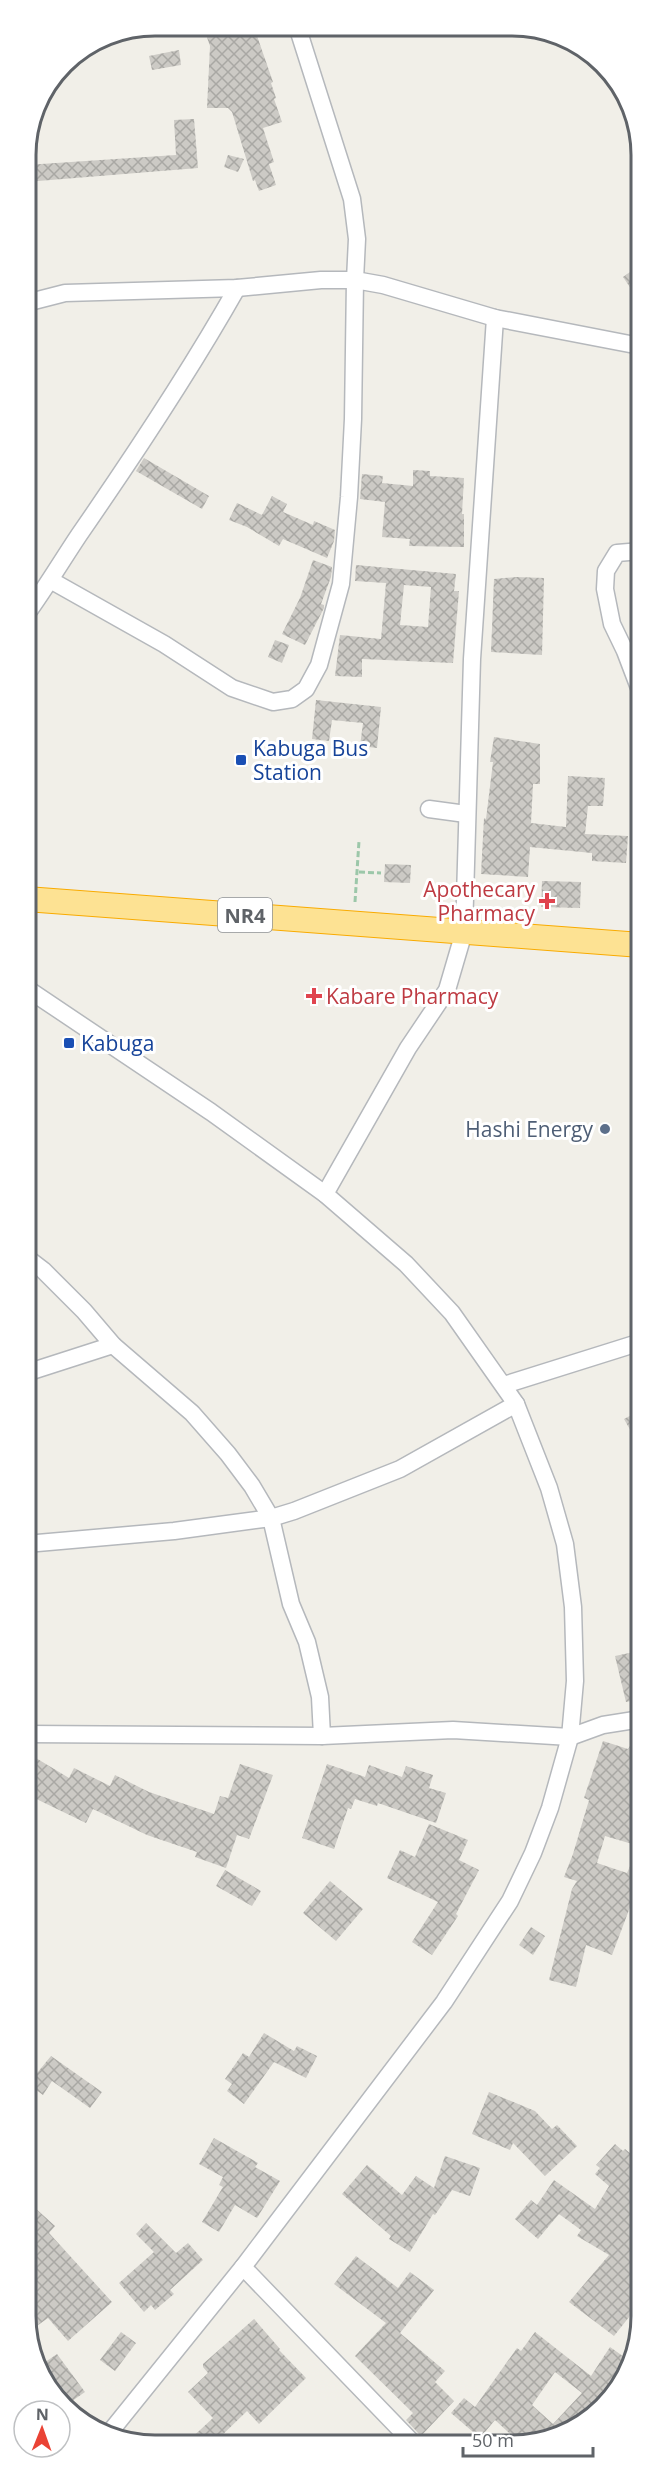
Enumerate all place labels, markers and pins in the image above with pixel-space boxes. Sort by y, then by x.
place label: Kabuga Bus Station [253,734,368,786]
marker: Kabuga Bus Station [234,753,248,767]
place label: Apothecary Pharmacy [423,875,535,927]
marker: Apothecary Pharmacy [540,894,554,908]
place label: Kabare Pharmacy [326,982,499,1010]
marker: Kabare Pharmacy [307,989,321,1003]
place label: Kabuga [81,1029,154,1057]
marker: Kabuga [62,1036,76,1050]
place label: Hashi Energy [465,1115,593,1143]
marker: Hashi Energy [598,1122,612,1136]

